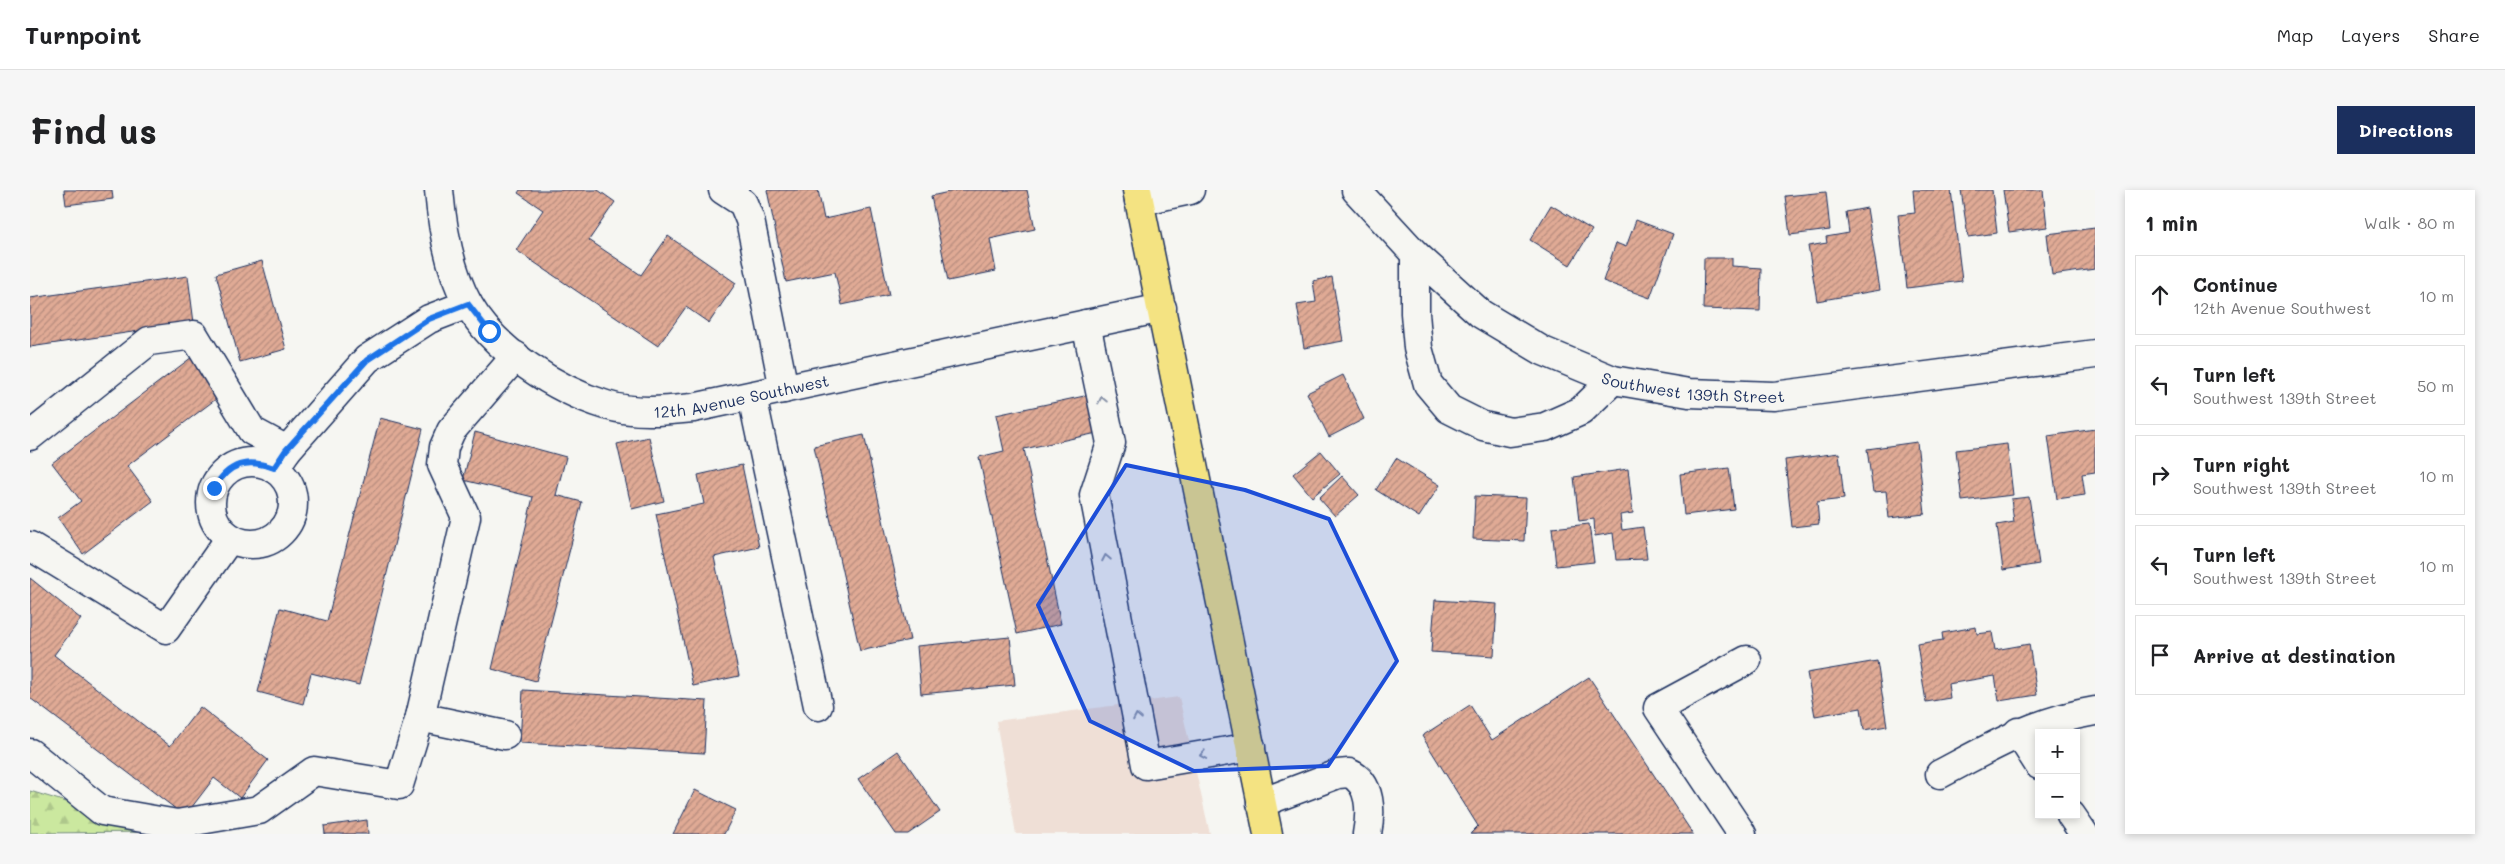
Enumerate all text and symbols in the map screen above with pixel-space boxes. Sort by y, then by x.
text: Turnpoint [25,19,141,50]
text: Map [2277,23,2313,47]
text: Layers [2341,23,2400,47]
text: Share [2428,23,2480,47]
button: Directions [2337,106,2475,154]
text: Find us [30,107,157,153]
text: 1 min [2145,209,2198,236]
text: Walk · 80 m [2364,212,2455,233]
text: Continue [2193,272,2278,297]
icon: ahead [2146,281,2174,309]
text: 10 m [2419,285,2454,306]
text: 12th Avenue Southwest [2193,297,2371,318]
route start [478,320,501,343]
text: Turn left [2193,362,2276,387]
street label: Southwest 139th Street [1599,366,1786,407]
street label: 12th Avenue Southwest [653,369,831,421]
icon: left [2146,371,2174,399]
text: 50 m [2417,375,2454,396]
text: Southwest 139th Street [2193,387,2377,408]
one-way arrow [1097,395,1108,404]
text: Turn right [2193,452,2290,477]
icon: right [2146,461,2174,489]
text: 10 m [2419,465,2454,486]
route end [203,477,226,500]
text: Southwest 139th Street [2193,477,2377,498]
text: Turn left [2193,542,2276,567]
icon: left [2146,551,2174,579]
one-way arrow [1102,553,1112,562]
text: 10 m [2419,555,2454,576]
text: Southwest 139th Street [2193,567,2377,588]
icon: arrive [2146,641,2174,669]
text: Arrive at destination [2193,643,2396,668]
one-way arrow [1132,713,1142,722]
map controls [2035,729,2080,819]
button: + [2035,729,2080,774]
one-way arrow [1199,750,1207,760]
button: − [2035,774,2080,819]

